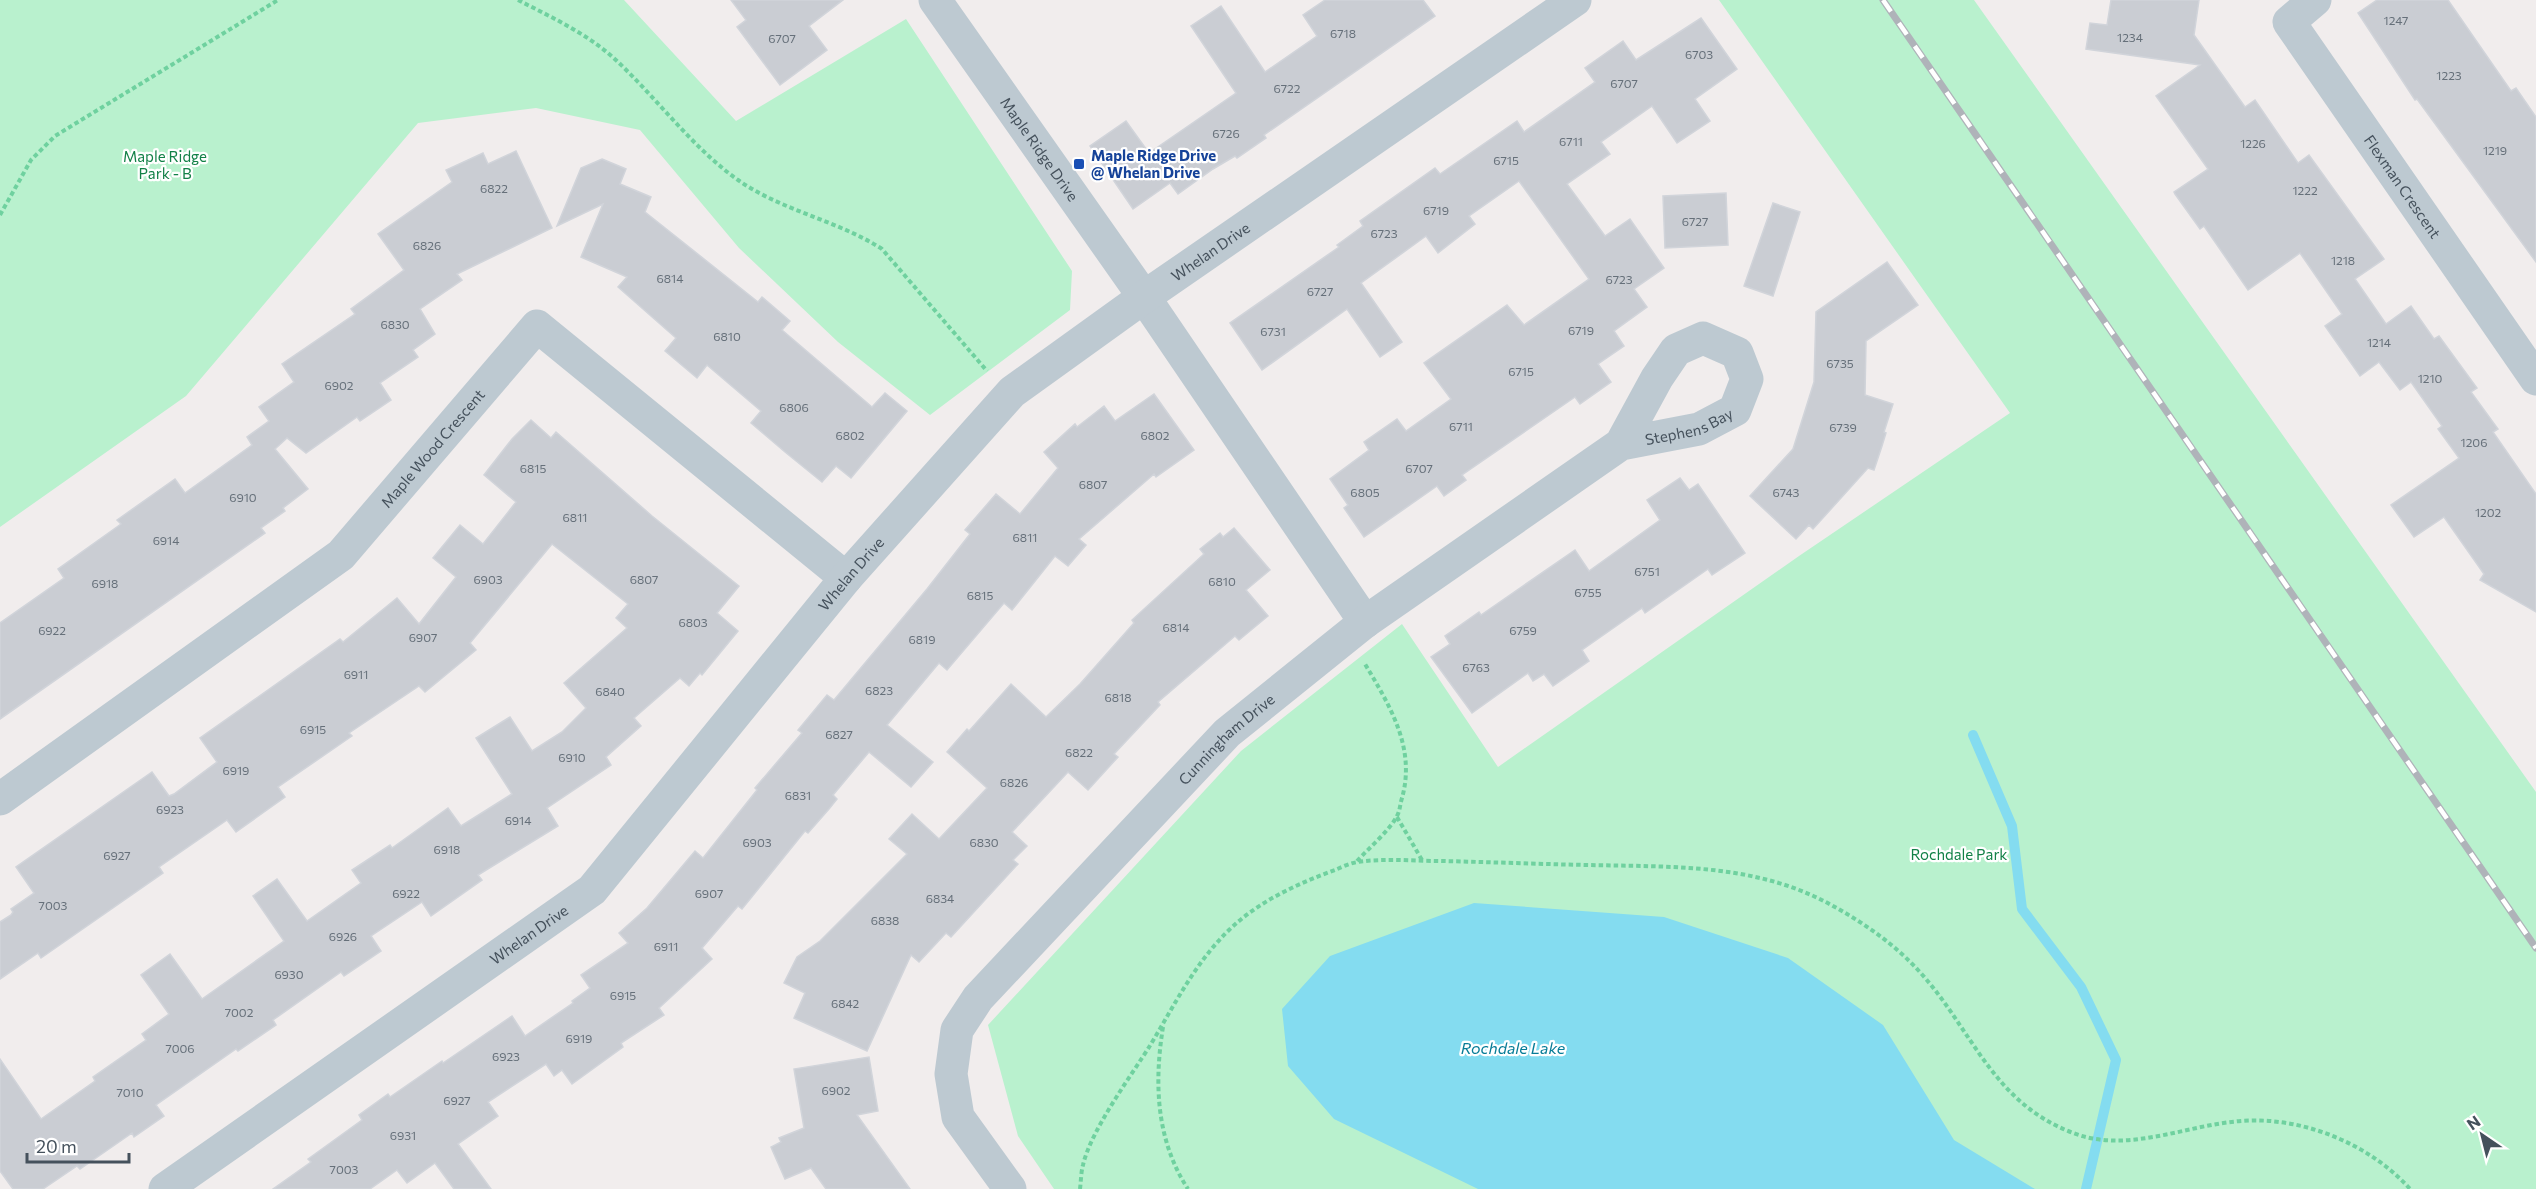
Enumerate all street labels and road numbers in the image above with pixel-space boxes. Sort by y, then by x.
street label: Maple Ridge Drive [997,93,1083,204]
street label: Flexman Crescent [2361,131,2445,242]
street label: Whelan Drive [1168,218,1253,285]
street label: Maple Wood Crescent [377,385,488,511]
street label: Stephens Bay [1644,404,1736,448]
street label: Whelan Drive [814,533,887,614]
street label: Cunningham Drive [1174,690,1278,788]
street label: Whelan Drive [486,901,571,968]

